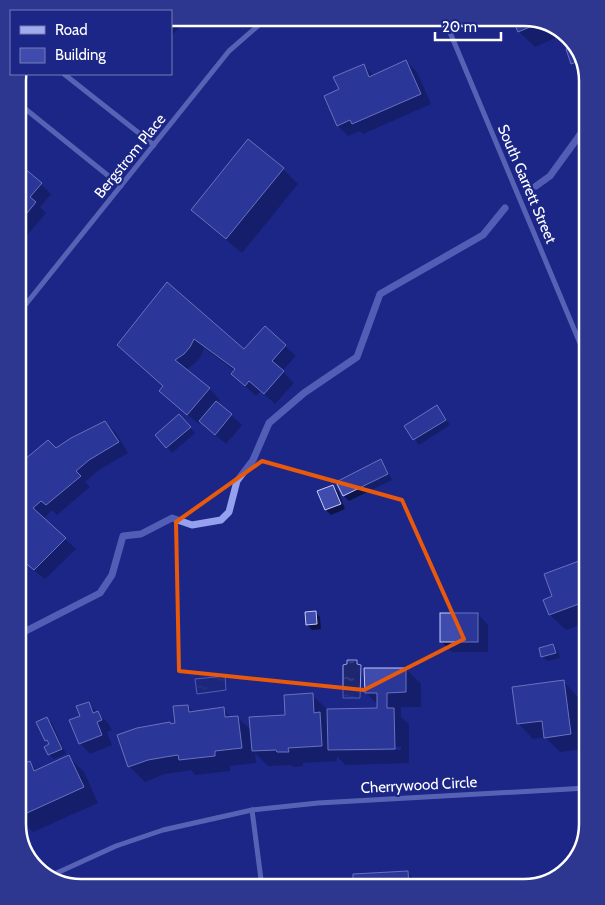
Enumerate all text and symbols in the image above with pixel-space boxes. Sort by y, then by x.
legend [10,10,172,75]
scale bar [435,10,501,42]
text: 20 m [442,18,477,36]
text: Road [55,21,88,39]
text: Building [55,46,106,64]
street label: Bergstrom Place [91,110,170,202]
street label: South Garrett Street [494,122,560,246]
street label: Cherrywood Circle [360,773,478,797]

